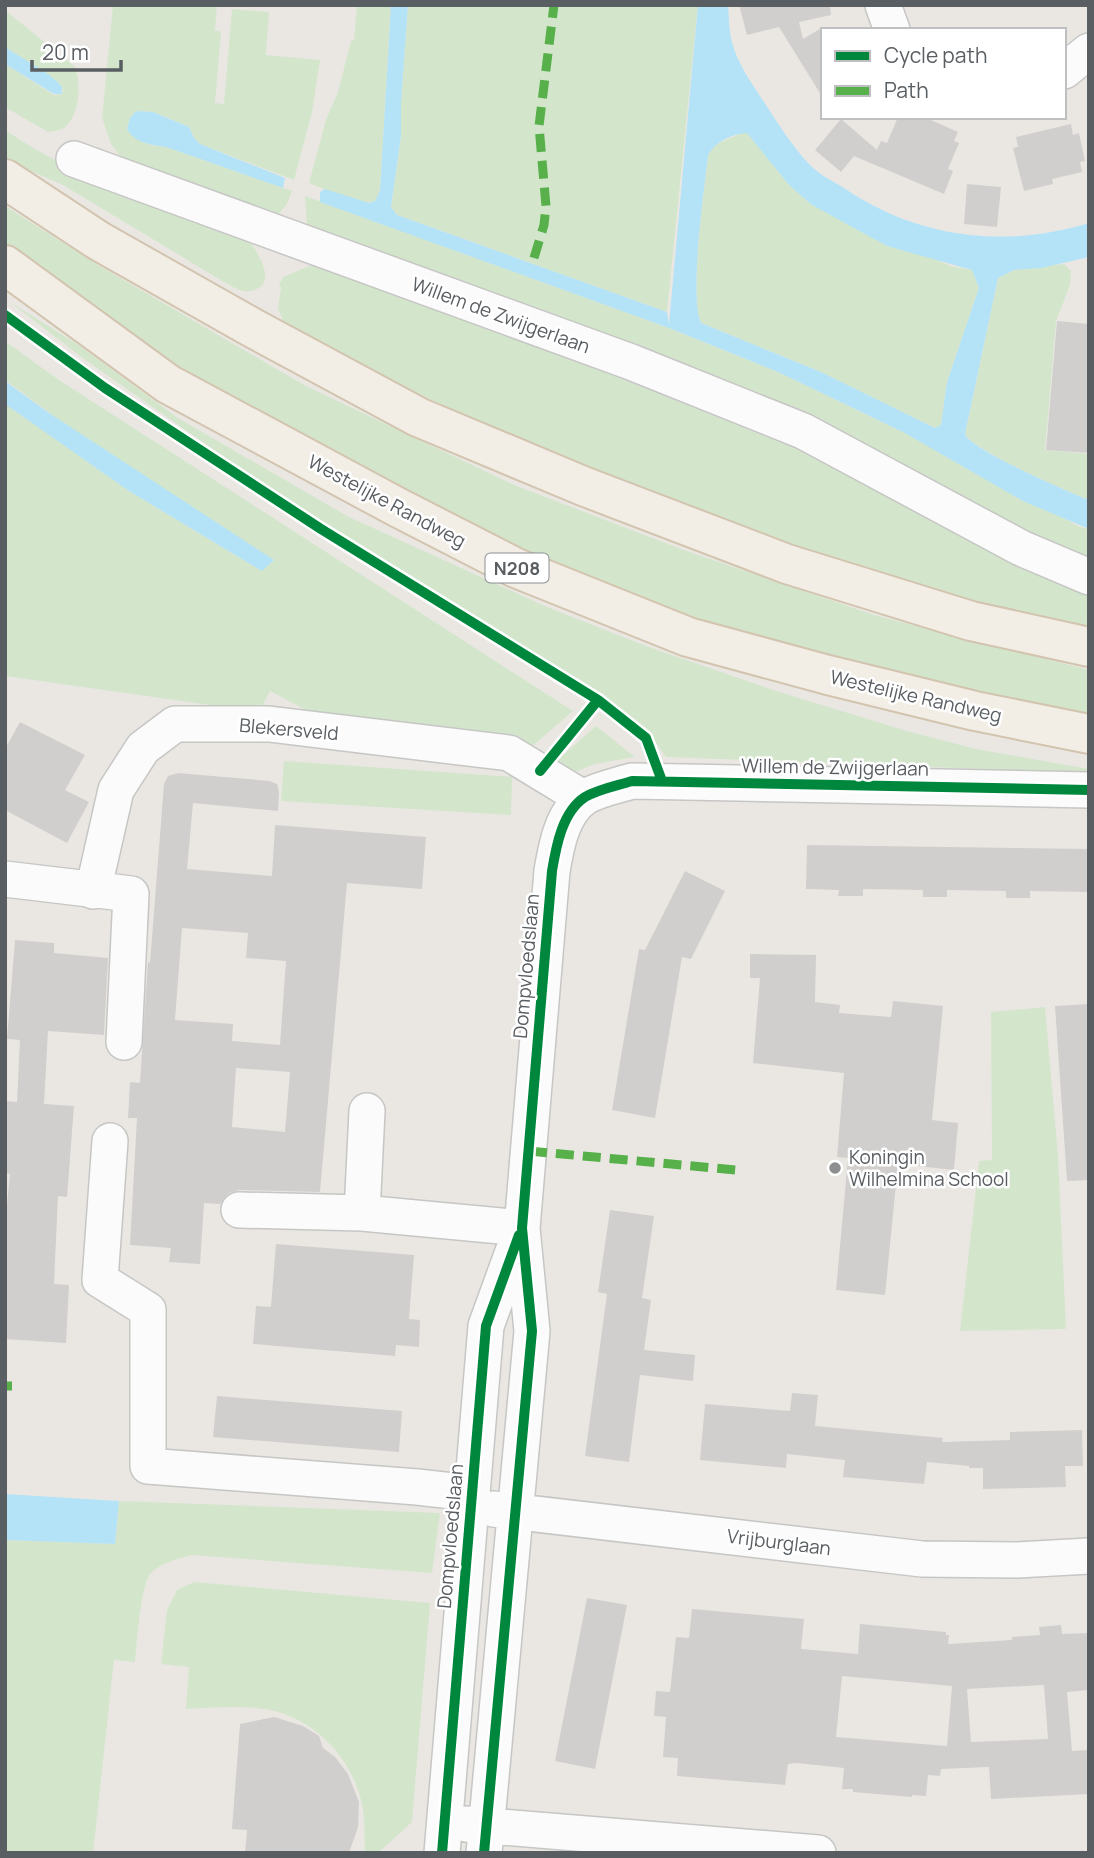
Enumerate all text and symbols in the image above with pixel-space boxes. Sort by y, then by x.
scale bar [32,28,121,72]
legend [821,28,1066,119]
text: 20 m [42,38,89,66]
text: Cycle path [884,41,987,69]
text: Path [884,76,929,104]
street label: Willem de Zwijgerlaan [408,271,594,359]
street label: Westelijke Randweg [303,448,471,554]
road number: N208 [486,554,548,582]
street label: Westelijke Randweg [828,664,1004,728]
street label: Blekersveld [238,712,340,746]
street label: Willem de Zwijgerlaan [741,752,929,782]
street label: Dompvloedslaan [507,892,545,1040]
place label: Koningin Wilhelmina School [849,1144,1009,1192]
marker: Koningin Wilhelmina School [827,1160,843,1176]
street label: Dompvloedslaan [431,1462,469,1610]
street label: Vrijburglaan [726,1523,832,1561]

